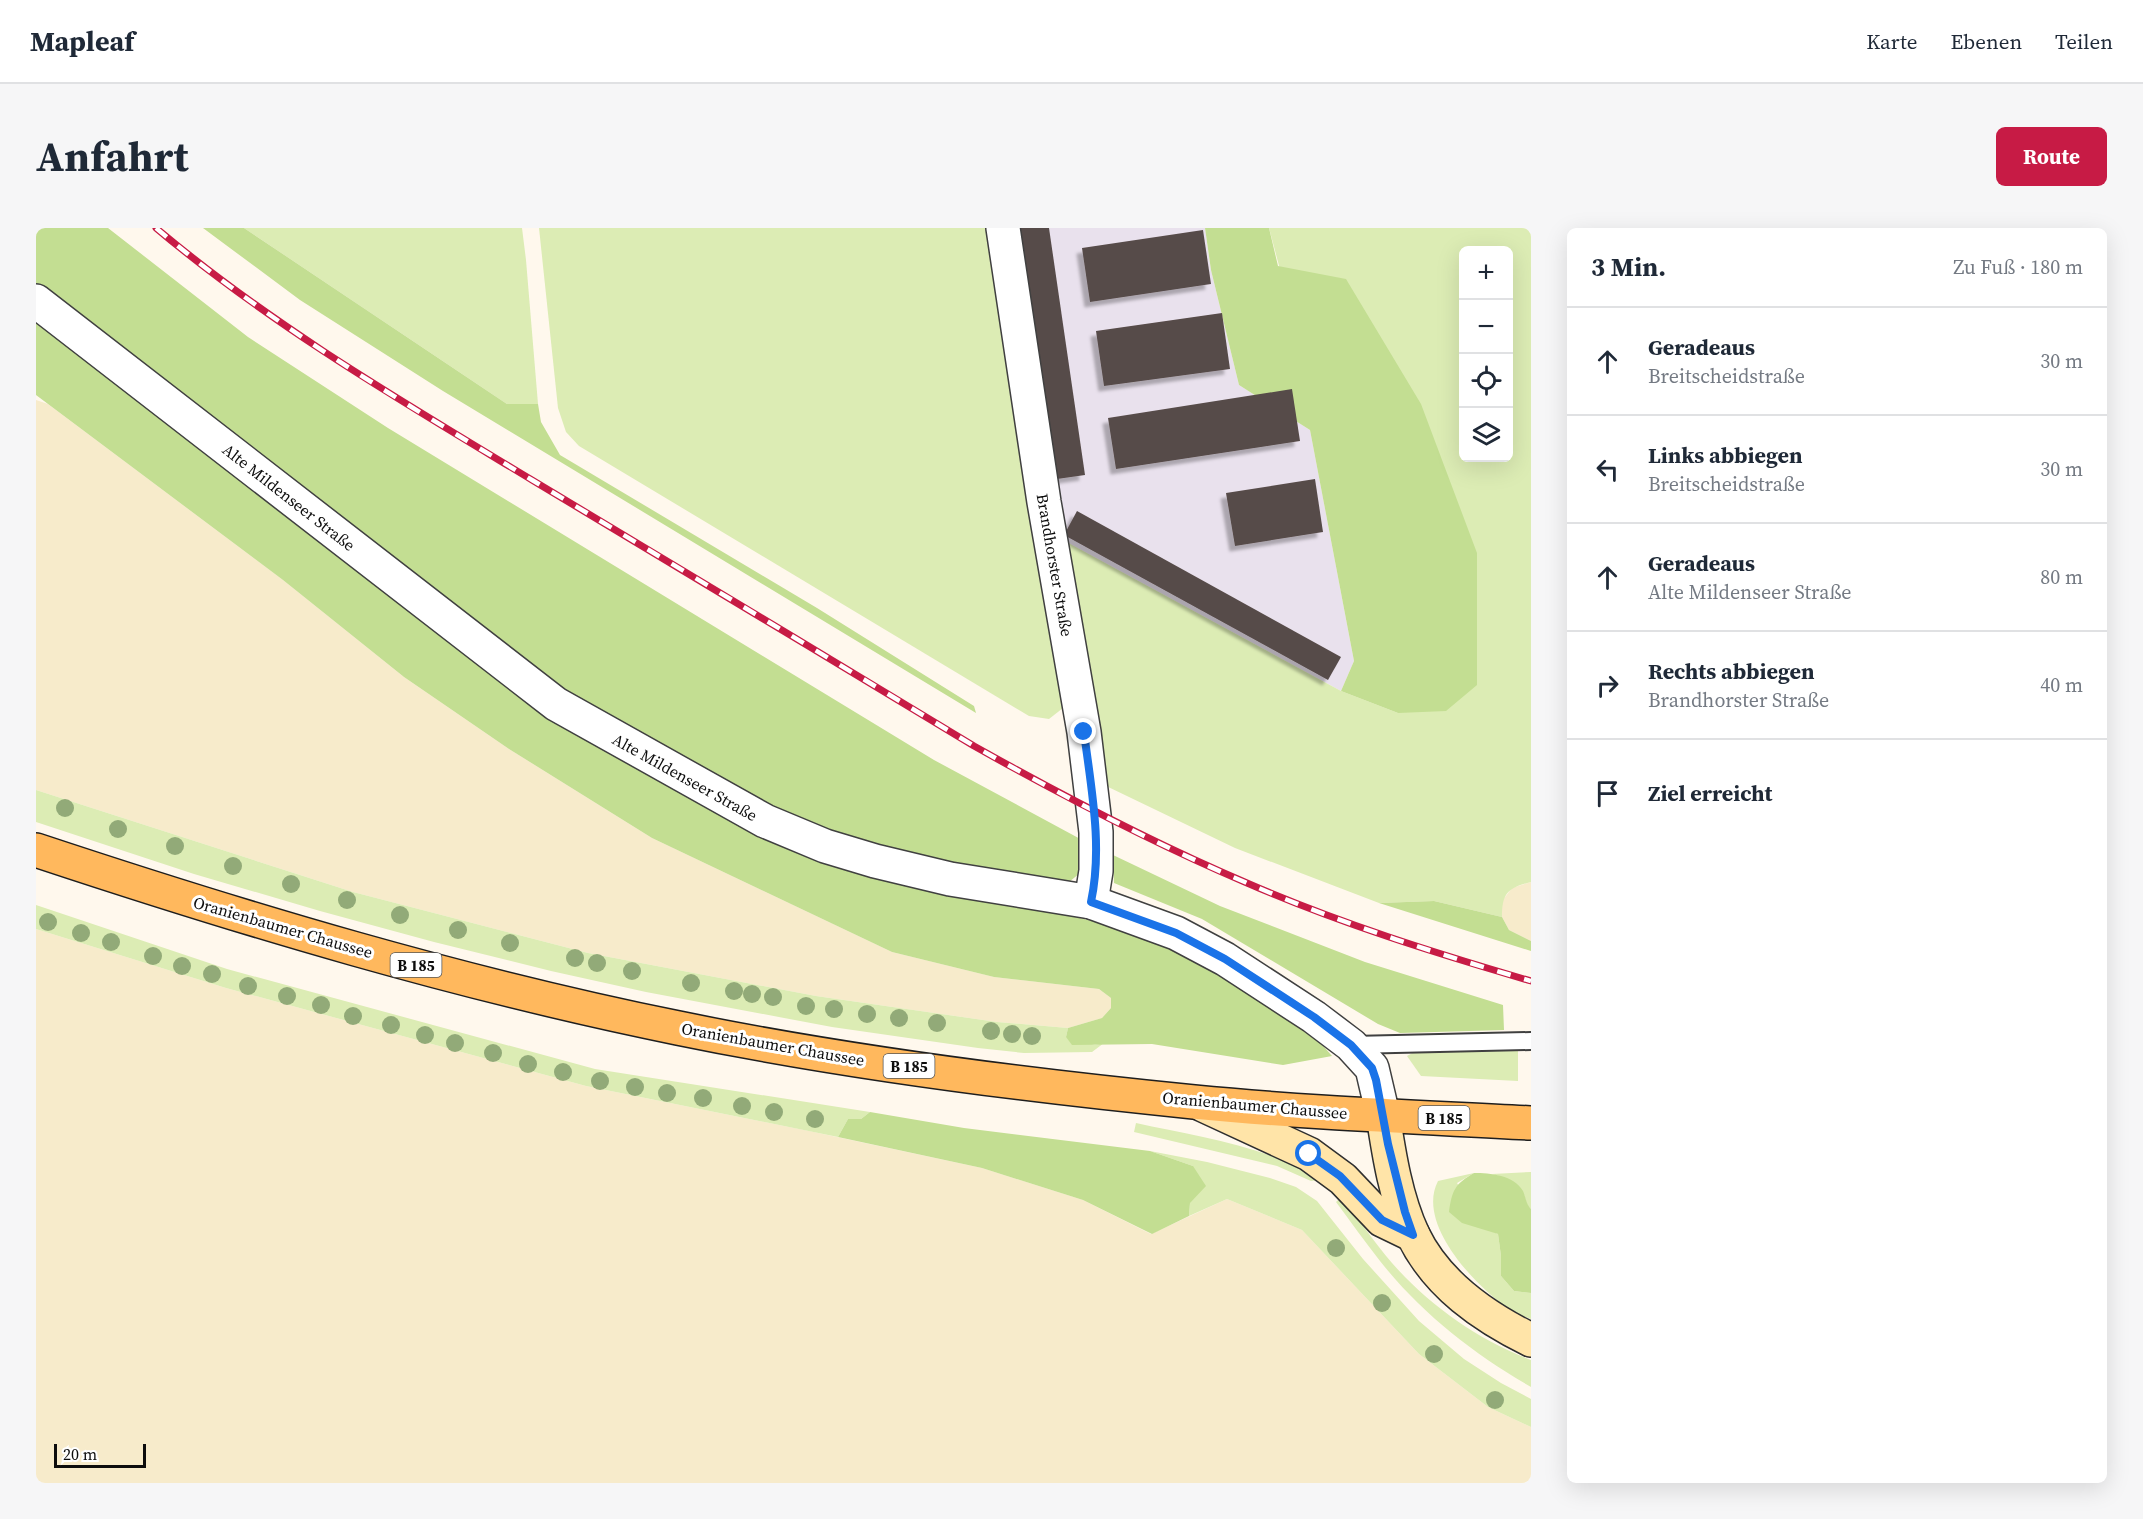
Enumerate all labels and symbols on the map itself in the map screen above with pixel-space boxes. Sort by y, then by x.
street label: Alte Mildenseer Straße [218,438,360,556]
street label: Brandhorster Straße [1032,492,1078,638]
route end [1070,718,1096,744]
street label: Alte Mildenseer Straße [608,728,762,826]
street label: Oranienbaumer Chaussee [191,891,375,963]
road number: B 185 [390,953,442,977]
street label: Oranienbaumer Chaussee [680,1017,866,1071]
road number: B 185 [884,1054,934,1078]
street label: Oranienbaumer Chaussee [1162,1086,1348,1124]
road number: B 185 [1418,1106,1470,1130]
route start [1295,1140,1321,1166]
scale bar [54,1441,146,1468]

